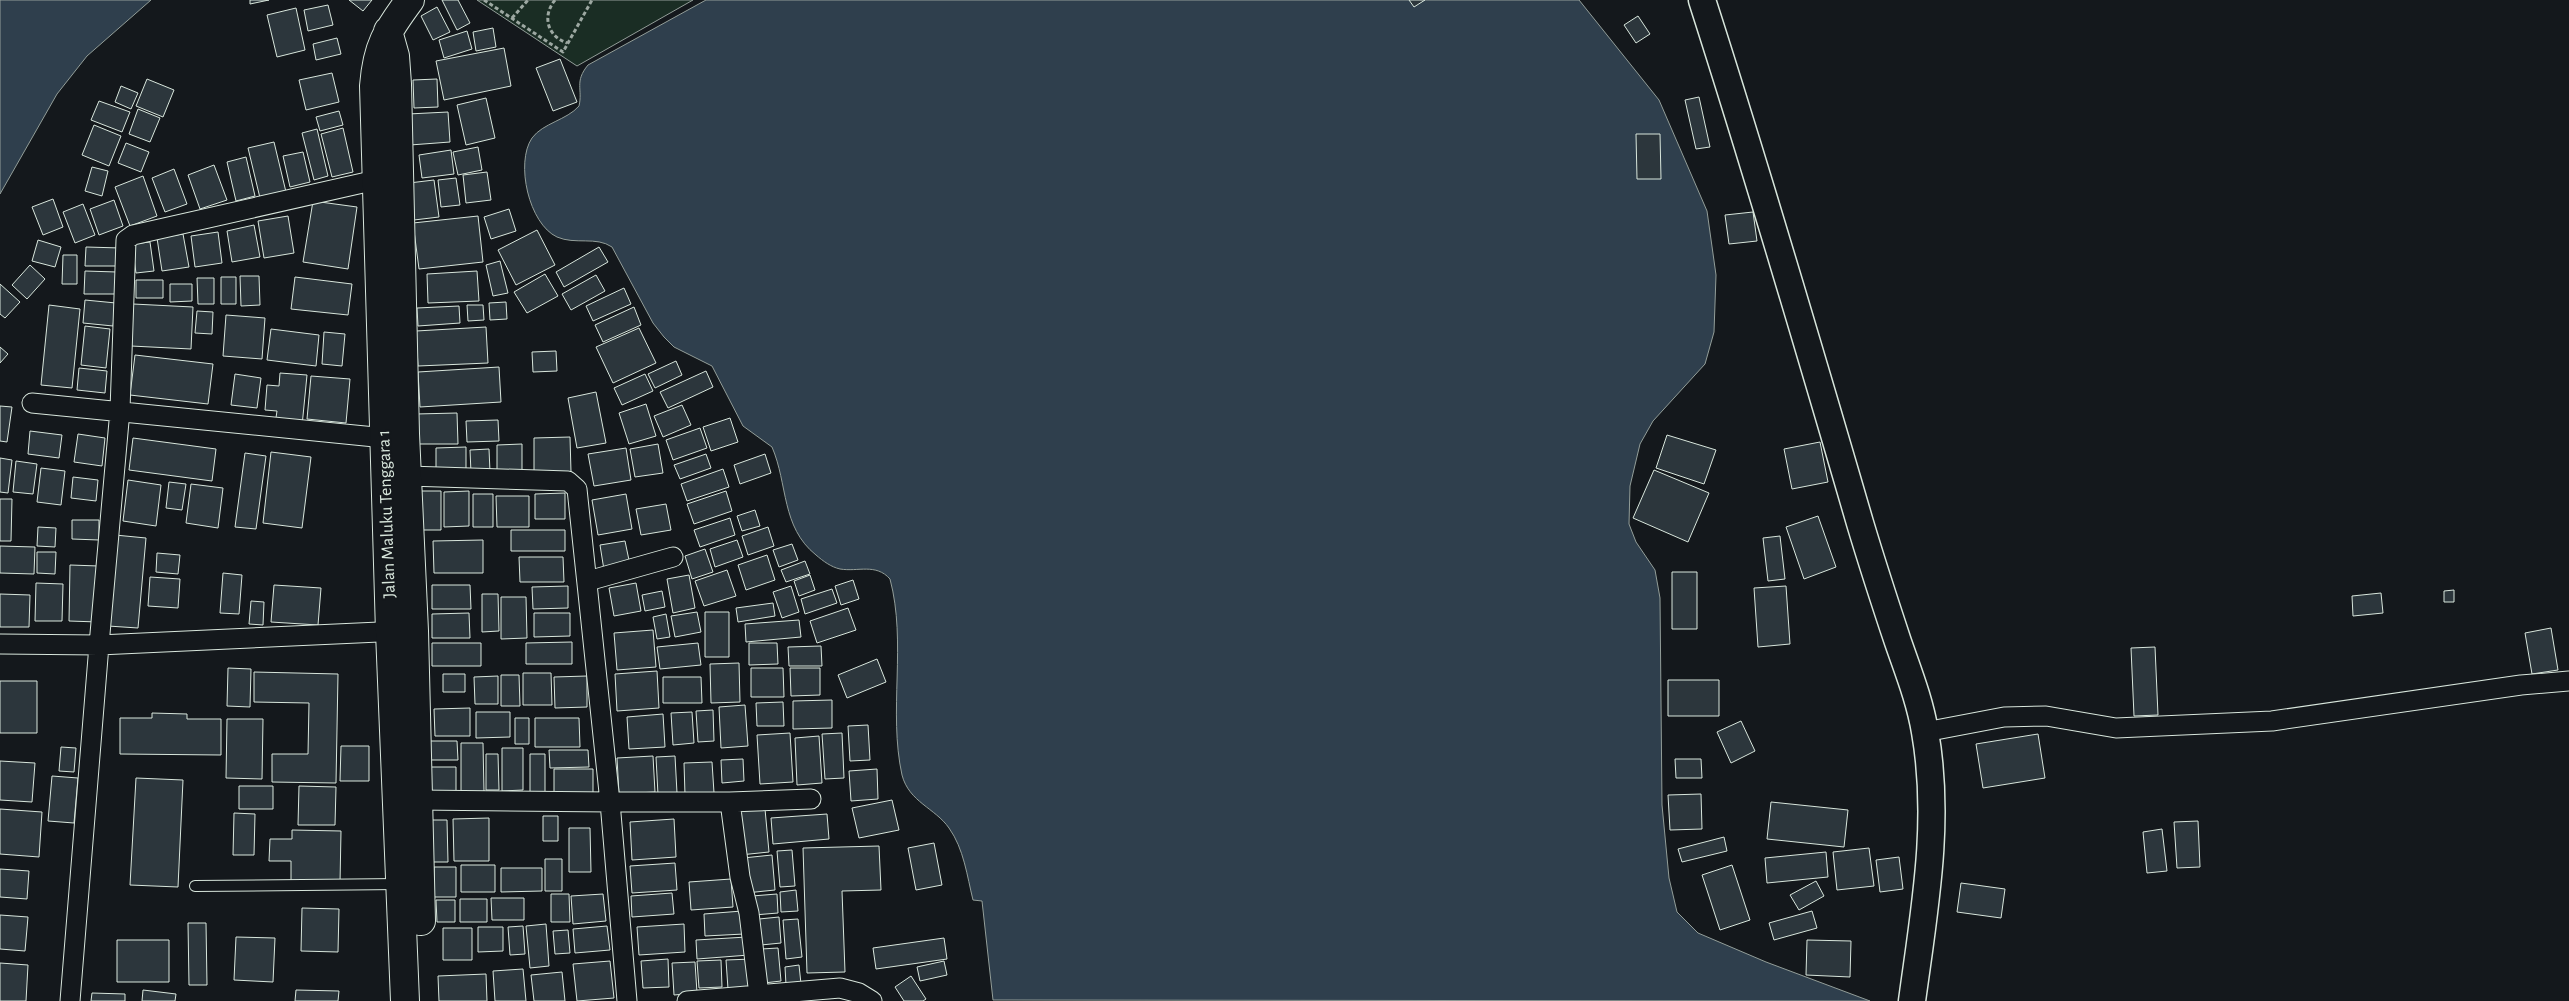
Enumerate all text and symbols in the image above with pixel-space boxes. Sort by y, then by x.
street label: Jalan Maluku Tenggara 1 [375,430,399,598]

